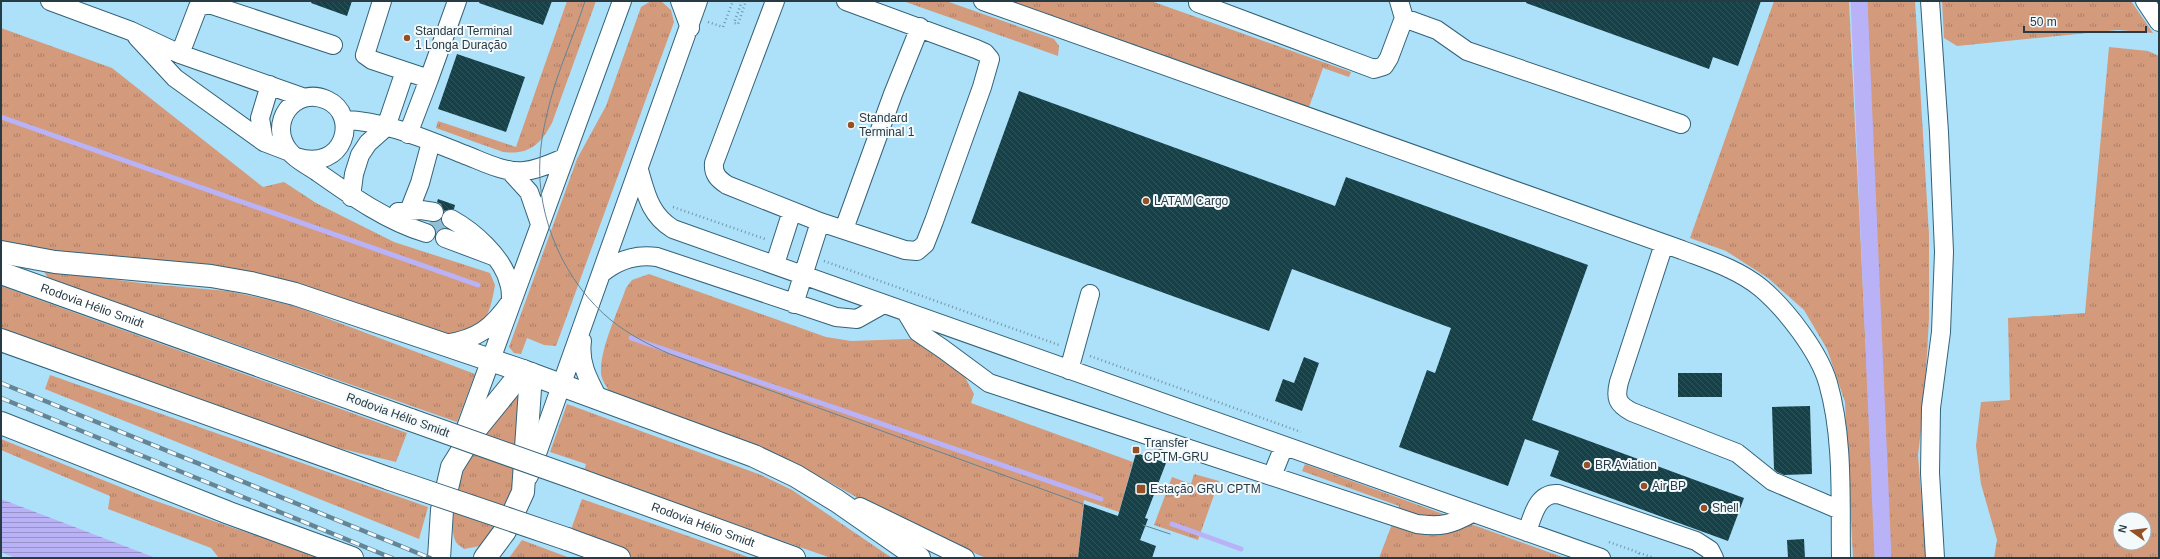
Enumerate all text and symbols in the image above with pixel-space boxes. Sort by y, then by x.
scale bar [2024,8,2146,34]
text: 50 m [2030,15,2057,29]
place label: Standard Terminal 1 Longa Duração [415,24,512,52]
marker: Standard Terminal 1 Longa Duração [402,33,412,43]
place label: Standard Terminal 1 [859,111,915,139]
marker: Standard Terminal 1 [846,120,856,130]
place label: LATAM Cargo [1154,194,1229,208]
marker: LATAM Cargo [1141,196,1151,206]
street label: Rodovia Hélio Smidt [39,281,147,331]
street label: Rodovia Hélio Smidt [345,390,452,440]
place label: Transfer CPTM-GRU [1144,436,1209,464]
marker: Transfer CPTM-GRU [1131,445,1141,455]
place label: BR Aviation [1595,458,1657,472]
marker: BR Aviation [1582,460,1592,470]
place label: Air BP [1652,479,1686,493]
marker: Air BP [1639,481,1649,491]
place label: Estação GRU CPTM [1150,482,1261,496]
marker: Estação GRU CPTM [1135,483,1147,495]
street label: Rodovia Hélio Smidt [650,500,757,550]
place label: Shell [1712,501,1739,515]
marker: Shell [1699,503,1709,513]
north arrow [2112,511,2152,551]
text: N [2116,523,2129,534]

